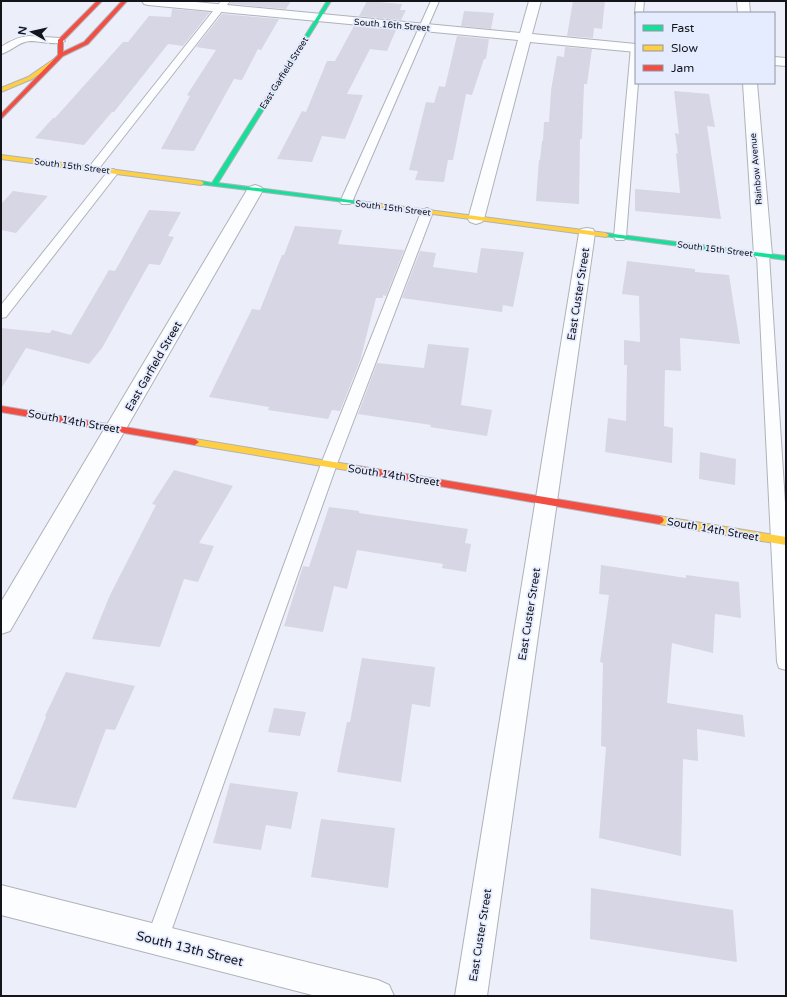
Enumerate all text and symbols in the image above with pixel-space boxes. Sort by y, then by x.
north arrow [12,12,52,52]
legend [635,12,775,84]
street label: South 16th Street [354,17,431,34]
text: Fast [671,21,695,35]
text: N [16,25,30,36]
street label: East Garfield Street [258,35,311,111]
text: Slow [671,41,698,55]
text: Jam [671,61,694,75]
street label: Rainbow Avenue [748,133,765,205]
street label: South 15th Street [34,156,111,177]
street label: South 15th Street [355,198,432,219]
street label: South 15th Street [677,239,754,260]
street label: East Custer Street [565,247,592,341]
street label: East Garfield Street [122,319,184,413]
street label: South 14th Street [27,407,121,436]
street label: South 14th Street [347,462,441,489]
street label: South 14th Street [666,515,760,544]
street label: East Custer Street [516,567,543,661]
street label: East Custer Street [467,888,494,982]
street label: South 13th Street [135,928,245,970]

